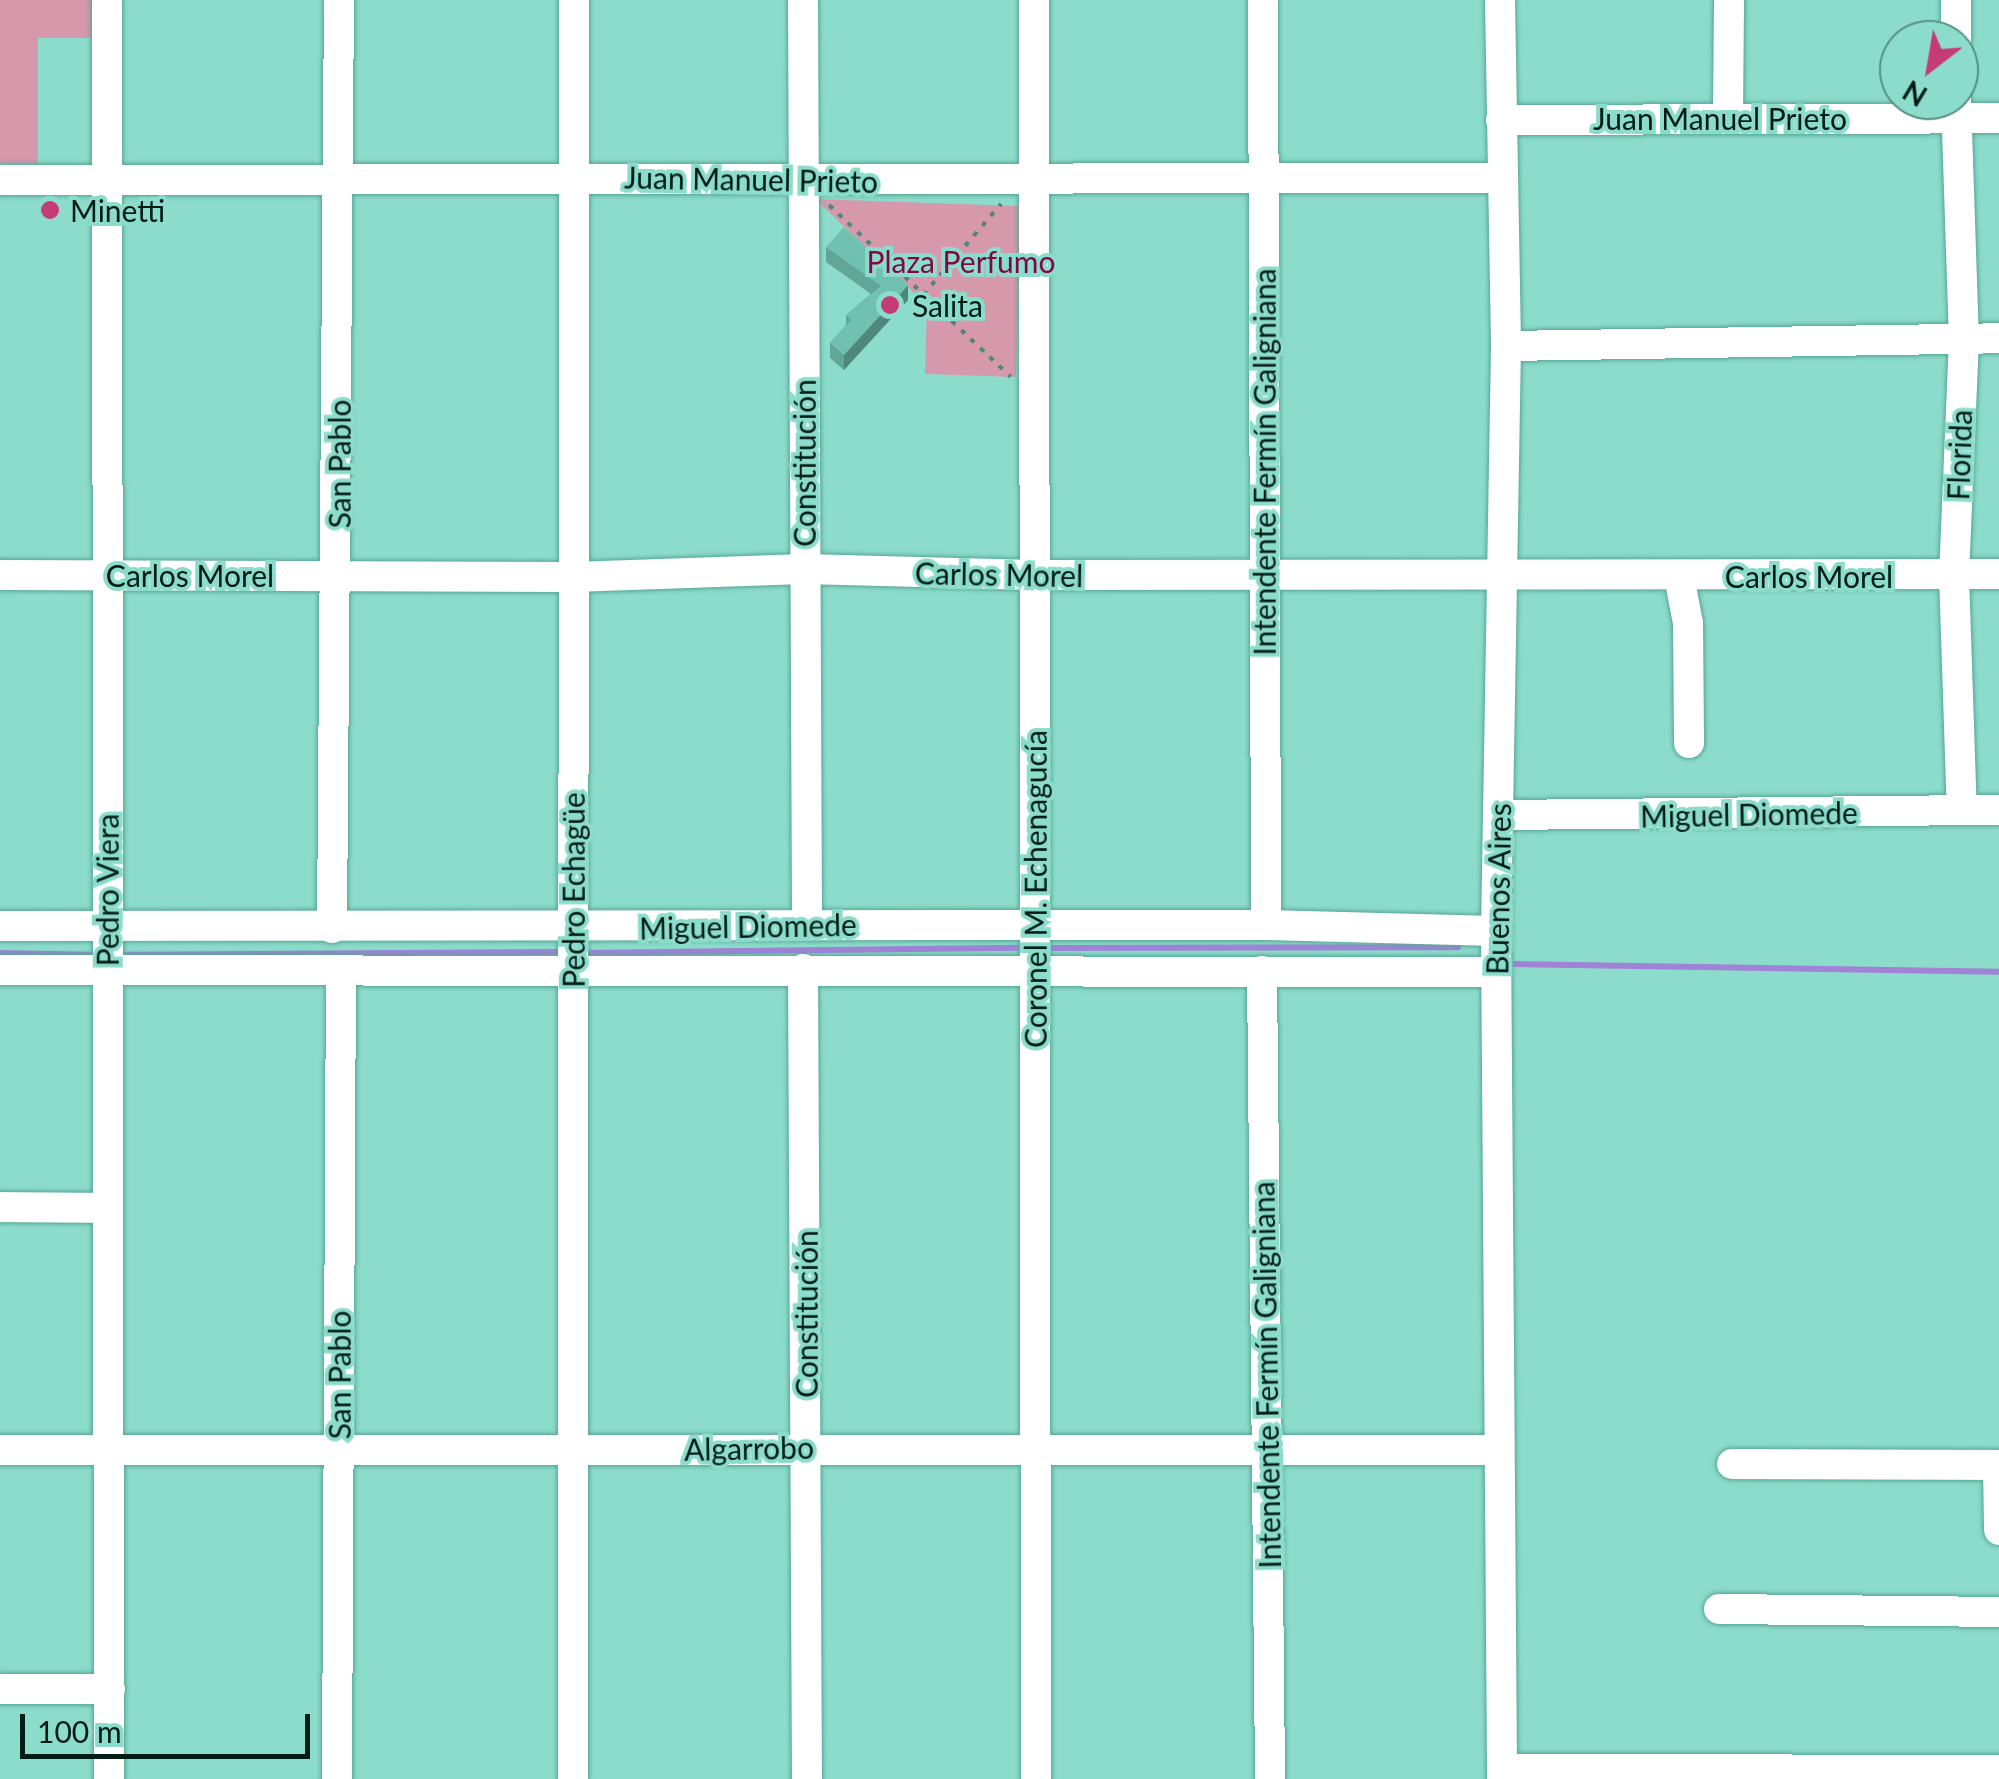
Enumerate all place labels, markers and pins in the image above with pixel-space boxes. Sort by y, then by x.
place label: Minetti [70,192,165,228]
marker: Minetti [39,199,61,221]
place label: Salita [912,287,983,323]
marker: Salita [877,292,903,318]

